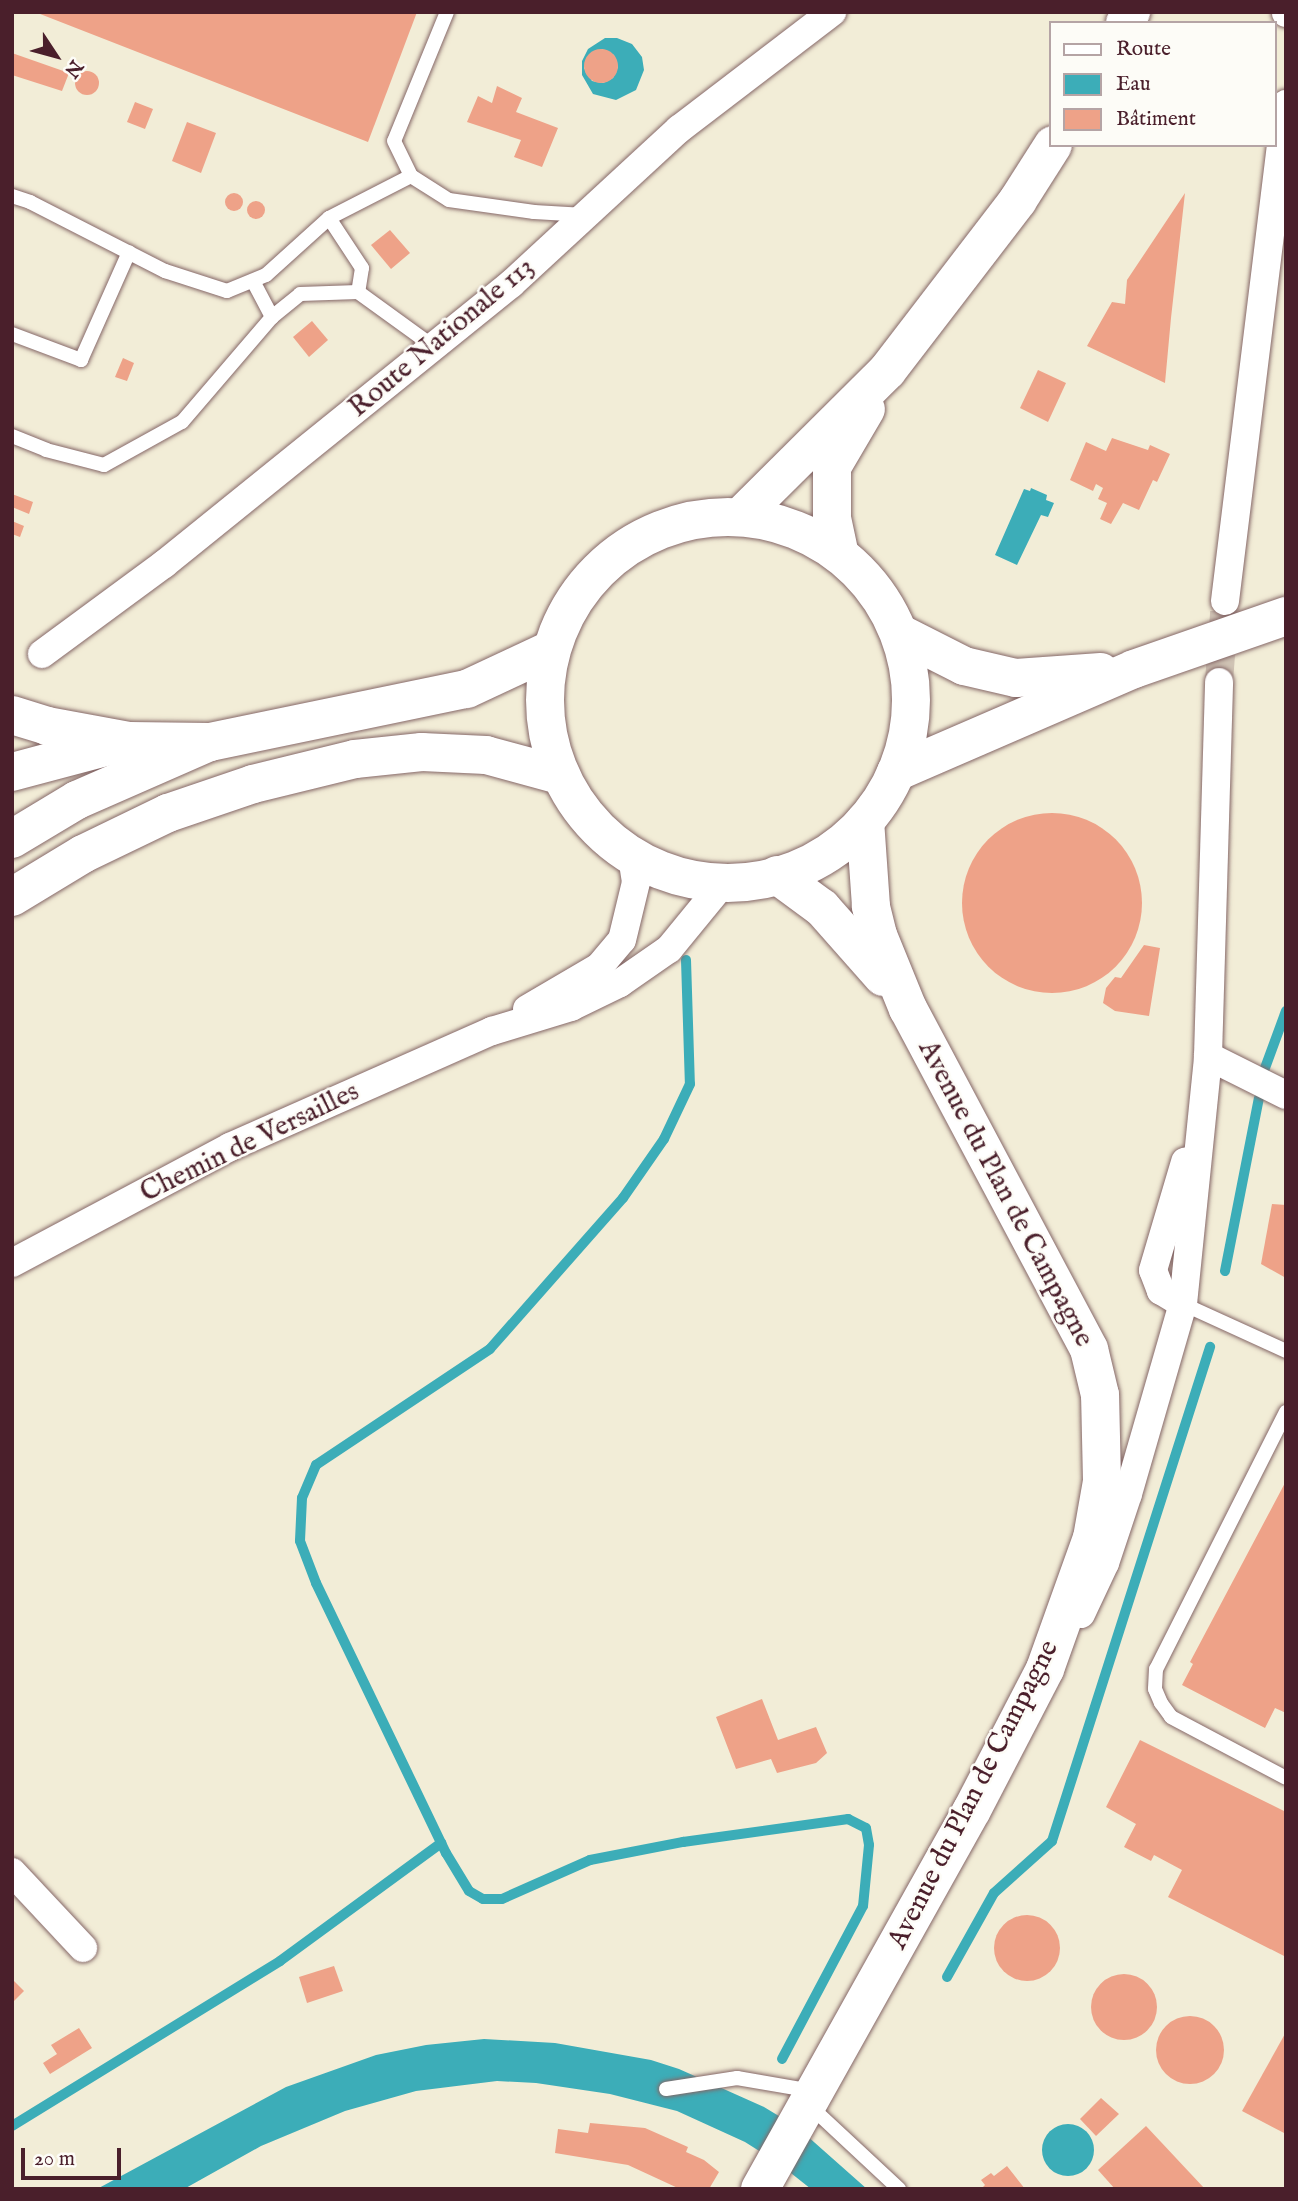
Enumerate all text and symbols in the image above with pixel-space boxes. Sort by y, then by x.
north arrow [21,21,91,91]
legend [1050,21,1277,147]
text: Route [1116,36,1171,63]
text: N [58,55,88,82]
text: Eau [1116,71,1151,98]
text: Bâtiment [1116,106,1196,133]
street label: Route Nationale 113 [343,251,541,425]
street label: Avenue du Plan de Campagne [910,1035,1100,1353]
street label: Chemin de Versailles [135,1075,365,1211]
street label: Avenue du Plan de Campagne [881,1635,1067,1955]
scale bar [24,2134,124,2178]
text: 20 m [34,2146,75,2173]

